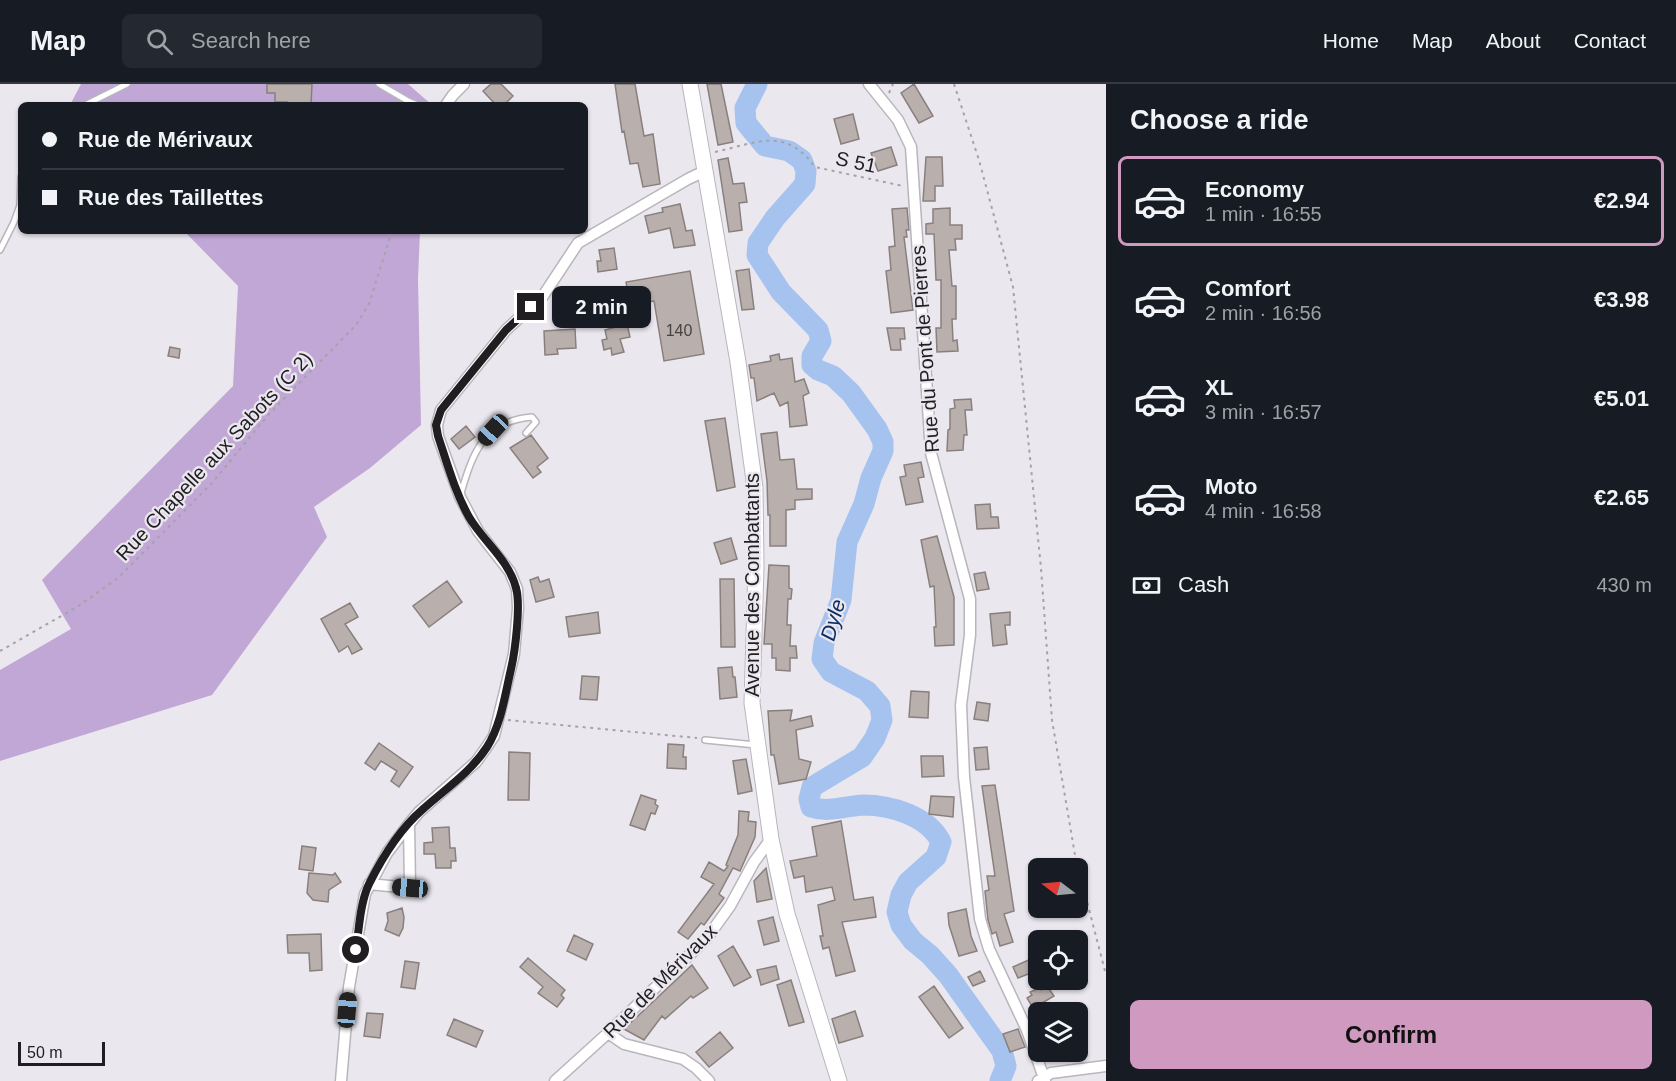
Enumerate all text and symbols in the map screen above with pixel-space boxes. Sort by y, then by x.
search box [122,14,542,68]
text: Map [30,25,86,56]
icon: search [143,25,176,58]
text: Search here [191,28,311,53]
text: Home [1323,29,1379,52]
text: Map [1412,29,1453,52]
text: About [1486,29,1541,52]
text: Contact [1574,29,1646,52]
text: Choose a ride [1130,105,1309,135]
text: Rue de Mérivaux [78,127,253,152]
street label: S 51 [834,147,878,177]
icon: car [1133,174,1187,228]
text: Economy [1205,177,1304,202]
text: Rue des Taillettes [78,185,263,210]
text: €2.94 [1594,188,1649,213]
text: 1 min · 16:55 [1205,203,1322,225]
street label: Rue du Pont de Pierres [907,245,943,453]
icon: car [1133,273,1187,327]
text: Comfort [1205,276,1291,301]
callout: 2 min [552,286,651,328]
text: €3.98 [1594,287,1649,312]
route end [517,293,544,320]
text: 2 min [575,296,628,318]
text: 2 min · 16:56 [1205,302,1322,324]
house number: 140 [666,322,692,339]
street label: Rue Chapelle aux Sabots (C 2) [112,347,316,565]
icon: car [1133,372,1187,426]
text: XL [1205,375,1233,400]
text: €5.01 [1594,386,1649,411]
text: 3 min · 16:57 [1205,401,1322,423]
car [474,411,512,449]
icon: car [1133,471,1187,525]
street label: Avenue des Combattants [741,473,763,697]
text: Moto [1205,474,1258,499]
text: €2.65 [1594,485,1649,510]
text: 4 min · 16:58 [1205,500,1322,522]
icon: cash [1130,569,1163,602]
text: Cash [1178,572,1229,597]
text: 430 m [1596,574,1652,596]
water label: Dyle [816,596,849,643]
north arrow [1028,858,1088,918]
map controls [1028,858,1088,1062]
car [391,877,429,899]
street label: Rue de Mérivaux [599,920,721,1042]
button: locate [1028,930,1088,990]
route start [342,936,369,963]
car [336,991,358,1029]
button: Confirm [1130,1000,1652,1069]
button: layers [1028,1002,1088,1062]
scale bar [18,1039,105,1066]
text: 50 m [27,1044,63,1061]

